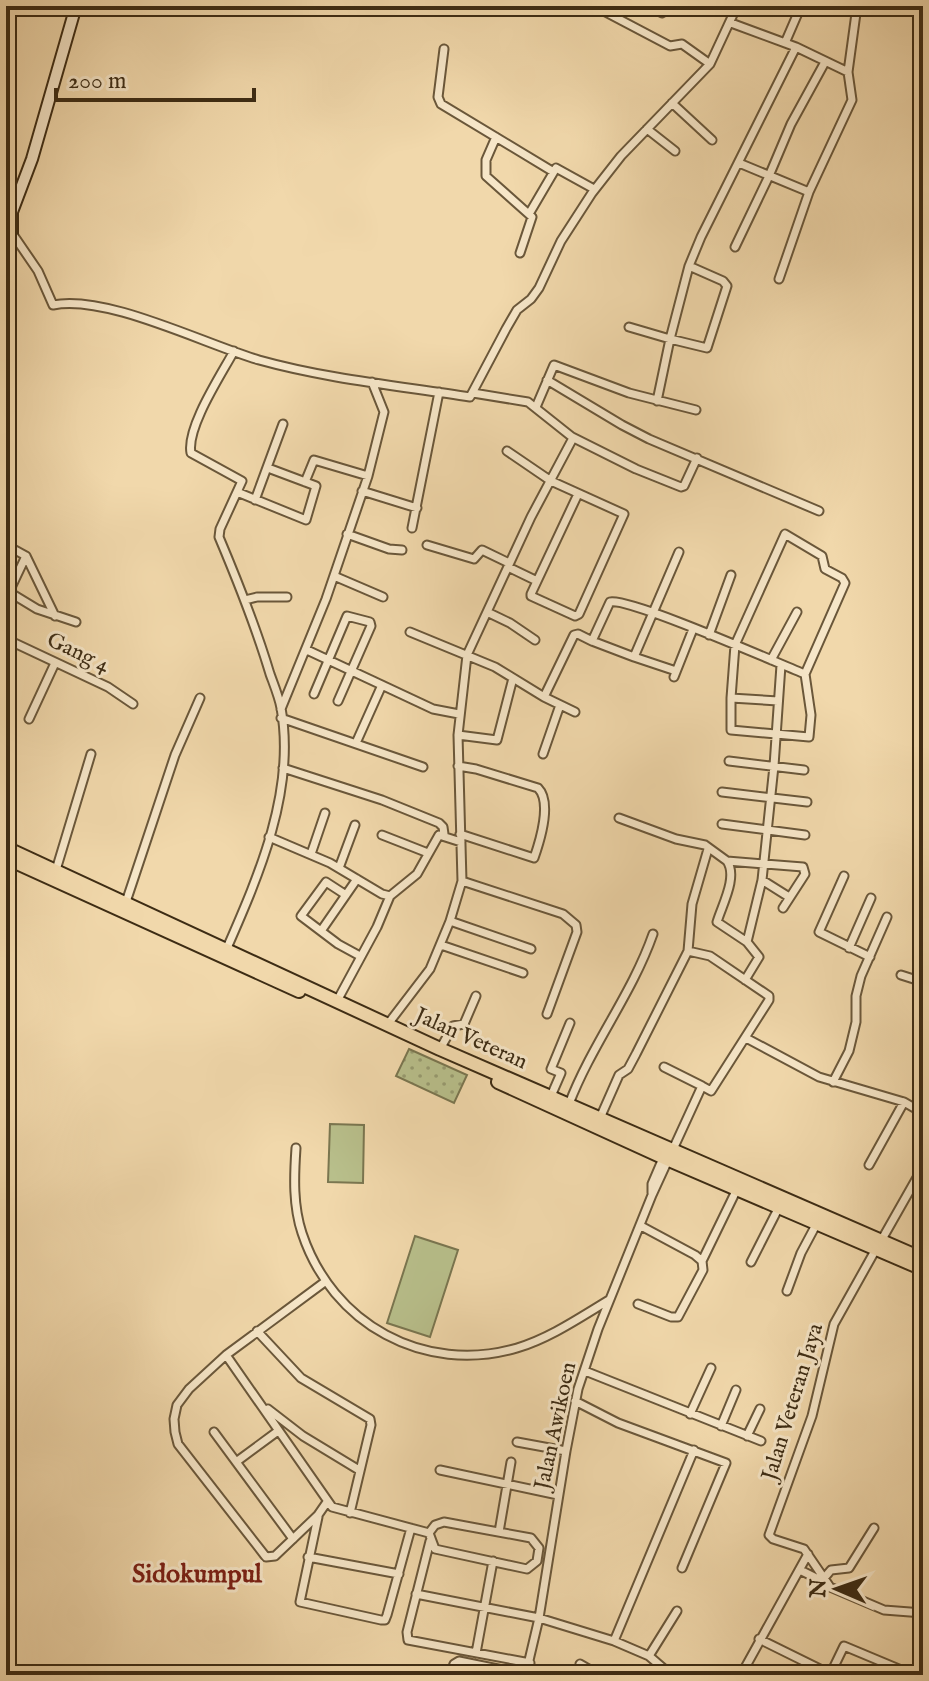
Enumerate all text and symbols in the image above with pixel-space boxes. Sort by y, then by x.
scale bar [56,52,254,102]
text: 200 m [68,66,127,97]
street label: Gang 4 [42,626,114,680]
street label: Jalan Veteran [408,1001,532,1076]
street label: Jalan Veteran Jaya [755,1320,830,1487]
street label: Jalan Awikoen [528,1359,583,1495]
north arrow [797,1549,877,1629]
district label: Sidokumpul [132,1558,263,1591]
text: N [805,1578,833,1599]

